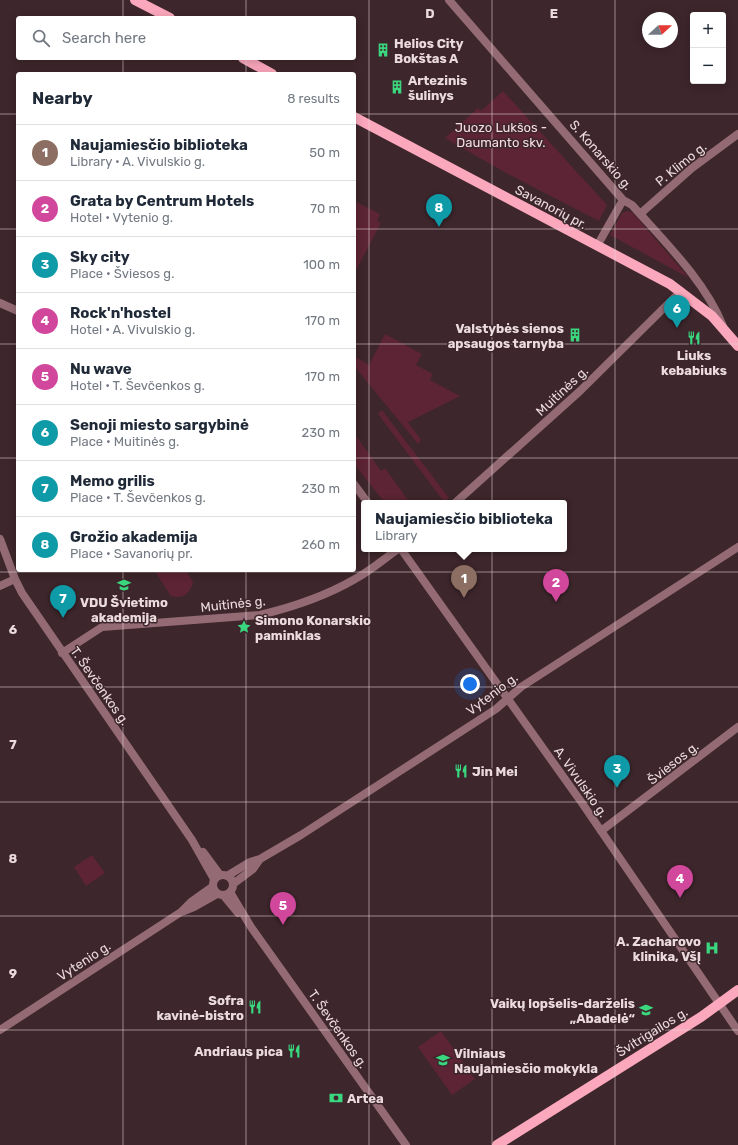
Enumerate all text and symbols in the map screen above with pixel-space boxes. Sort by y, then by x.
text: D [425,6,435,21]
text: E [550,6,558,21]
north arrow [642,12,678,48]
map controls [690,12,726,84]
button: + [690,12,726,48]
search box [16,16,356,60]
icon: search [30,27,52,49]
text: Search here [62,29,146,47]
place label: Helios City Bokštas A [394,36,464,66]
building icon: Helios City Bokštas A [375,42,391,58]
button: − [690,48,726,84]
place label: Artezinis šulinys [408,73,467,103]
building icon: Artezinis šulinys [389,79,405,95]
text: Nearby [32,88,93,108]
text: 8 results [287,91,340,106]
street label: S. Konarskio g. [566,117,635,194]
park label: Juozo Lukšos - Daumanto skv. [455,120,547,150]
text: Naujamiesčio biblioteka [70,136,248,154]
street label: P. Klimo g. [652,139,710,190]
text: 1 [42,145,48,160]
text: 50 m [309,145,340,160]
text: Library · A. Vivulskio g. [70,154,205,169]
street label: Savanorių pr. [513,182,589,232]
text: Grata by Centrum Hotels [70,192,254,210]
pin: 8 [426,194,452,227]
text: 2 [41,201,49,216]
text: 70 m [310,201,340,216]
text: Hotel · Vytenio g. [70,210,173,225]
text: Sky city [70,248,130,266]
text: 3 [41,257,49,272]
text: 100 m [303,257,340,272]
text: Place · Šviesos g. [70,266,174,281]
pin: 6 [664,295,690,328]
text: Rock'n'hostel [70,304,171,322]
text: 4 [41,313,49,328]
text: 170 m [305,313,340,328]
place label: Valstybės sienos apsaugos tarnyba [448,321,564,351]
text: Hotel · A. Vivulskio g. [70,322,195,337]
building icon: Valstybės sienos apsaugos tarnyba [567,327,583,343]
restaurant icon: Liuks kebabiuks [686,330,702,346]
place label: Liuks kebabiuks [661,348,727,378]
text: Nu wave [70,360,132,378]
street label: Muitinės g. [533,363,592,420]
text: 5 [41,369,49,384]
text: 170 m [305,369,340,384]
text: Hotel · T. Ševčenkos g. [70,378,205,393]
text: Senoji miesto sargybinė [70,416,249,434]
text: 6 [41,425,49,440]
text: 230 m [302,425,340,440]
text: Place · Muitinės g. [70,434,179,449]
text: Memo grilis [70,472,155,490]
text: 7 [41,481,49,496]
text: 230 m [302,481,340,496]
text: Place · T. Ševčenkos g. [70,490,206,505]
popup [361,500,567,552]
text: Naujamiesčio biblioteka [375,510,553,528]
text: Grožio akademija [70,528,198,546]
text: Library [375,528,417,543]
text: 8 [41,537,49,552]
text: 260 m [302,537,340,552]
text: Place · Savanorių pr. [70,546,193,561]
pin: 1 [451,565,477,598]
pin: 2 [543,569,569,602]
school or university icon: VDU Švietimo akademija [116,577,132,593]
pin: 7 [50,585,76,618]
street label: Muitinės g. [200,593,266,616]
place label: VDU Švietimo akademija [80,595,168,625]
place label: Simono Konarskio paminklas [255,613,371,643]
place icon: Simono Konarskio paminklas [236,619,252,635]
text: 6 [9,622,18,637]
street label: T. Ševčenkos g. [67,644,133,729]
street label: Vytenio g. [463,670,521,719]
your location [460,674,480,694]
text: 7 [9,737,17,752]
street label: Šviesos g. [645,738,702,788]
street label: A. Vivulskio g. [550,744,611,821]
pin: 3 [604,755,630,788]
restaurant icon: Jin Mei [453,763,469,779]
place label: Jin Mei [472,764,518,779]
text: 8 [9,851,18,866]
pin: 4 [667,865,693,898]
pin: 5 [270,892,296,925]
place label: A. Zacharovo klinika, VšĮ [616,934,701,965]
street label: Vytenio g. [55,938,114,985]
hospital icon: A. Zacharovo klinika, VšĮ [704,940,720,956]
text: 9 [9,966,17,981]
street label: T. Ševčenkos g. [305,987,371,1072]
place label: Sofra kavinė-bistro [156,993,244,1023]
place label: Vaikų lopšelis-darželis „Abadelė“ [490,996,635,1026]
restaurant icon: Sofra kavinė-bistro [247,999,263,1015]
school or university icon: Vaikų lopšelis-darželis „Abadelė“ [638,1002,654,1018]
street label: Švitrigailos g. [614,1004,691,1061]
restaurant icon: Andriaus pica [286,1043,302,1059]
place label: Andriaus pica [194,1044,283,1059]
place label: Vilniaus Naujamiesčio mokykla [454,1046,598,1076]
school or university icon: Vilniaus Naujamiesčio mokykla [435,1052,451,1068]
bank icon: Artea [328,1090,344,1106]
place label: Artea [347,1091,384,1106]

